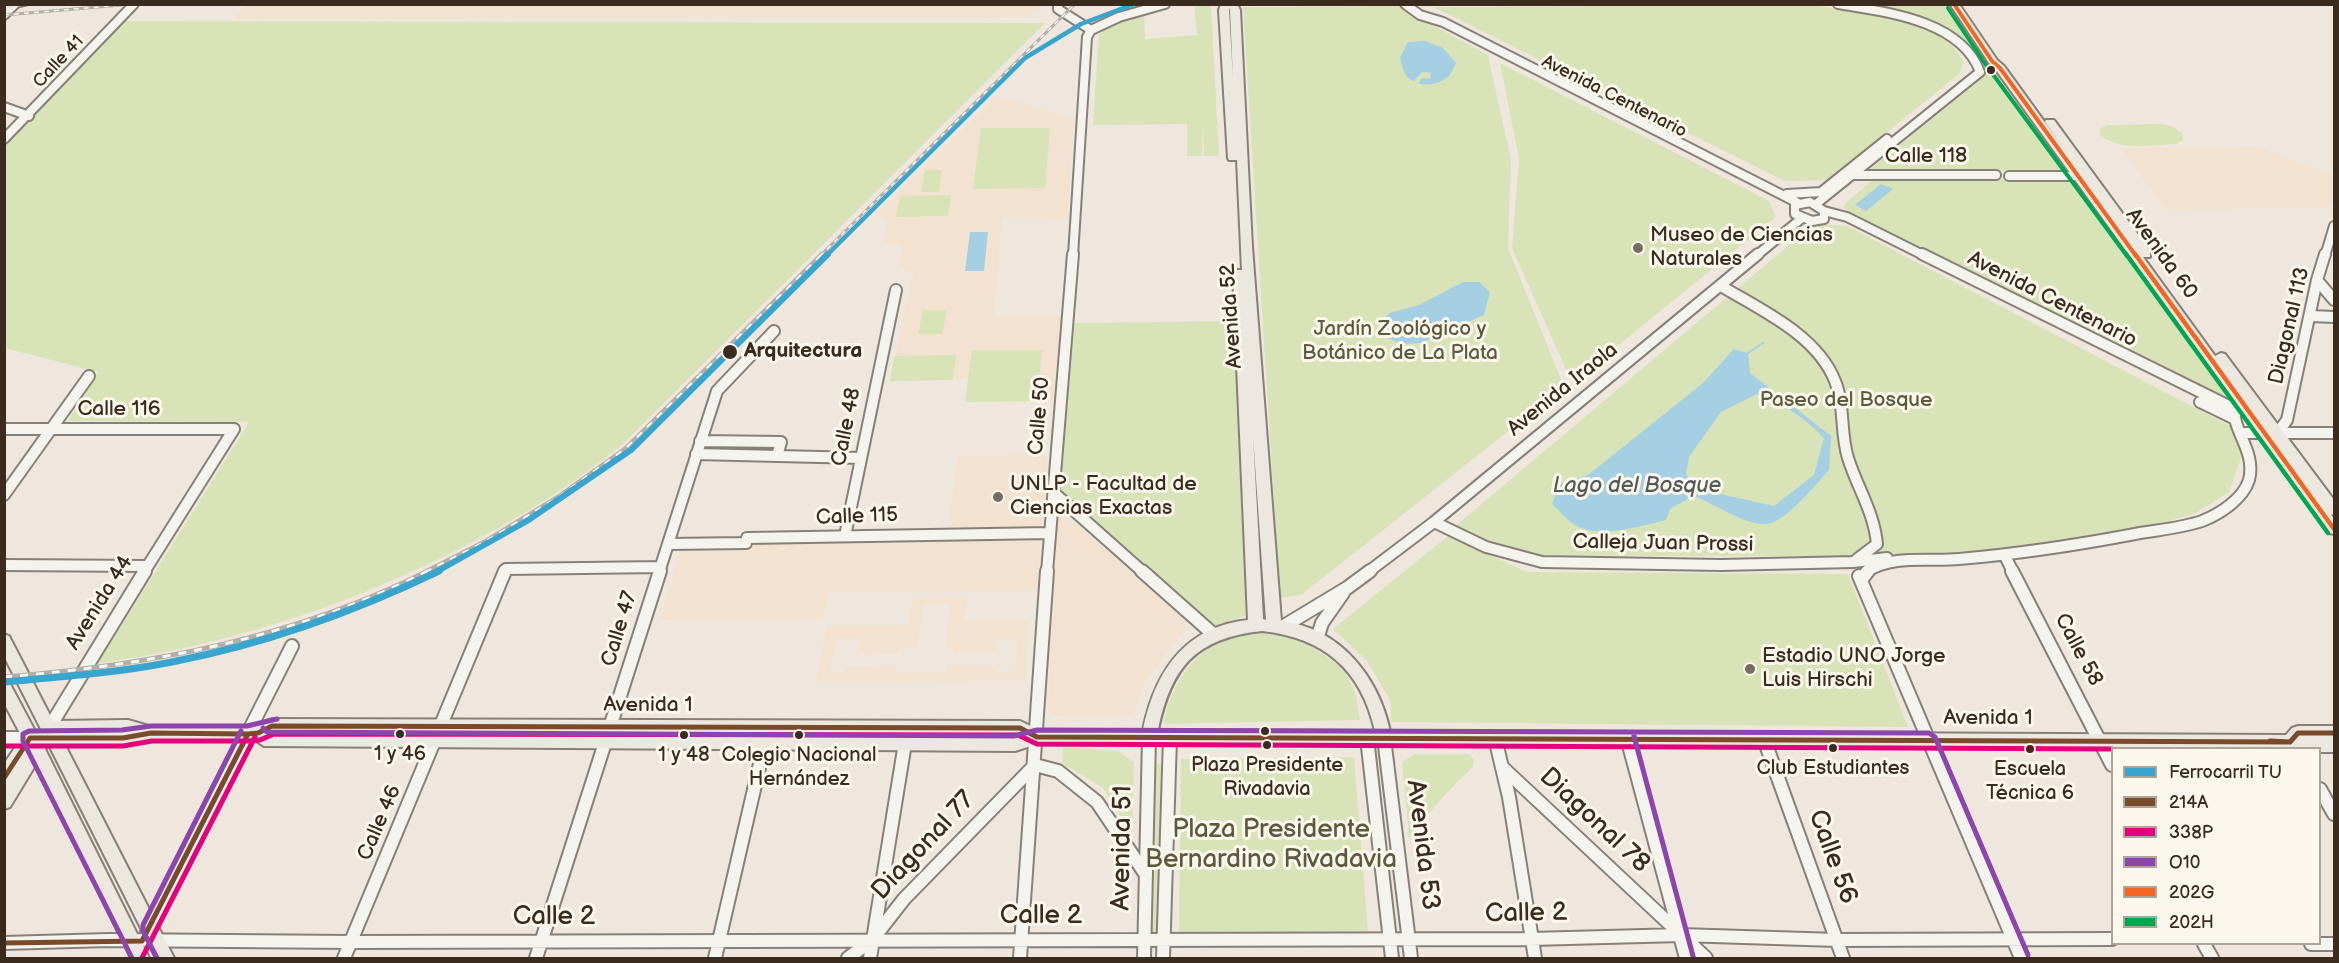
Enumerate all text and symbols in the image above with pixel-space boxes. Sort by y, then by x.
street label: Calle 41 [29,31,89,93]
street label: Avenida Centenario [1538,51,1690,143]
unlabelled marker [1985,64,1997,76]
street label: Calle 118 [1885,144,1967,170]
street label: Avenida 60 [2120,204,2202,304]
place label: Museo de Ciencias Naturales [1650,223,1833,273]
marker: Museo de Ciencias Naturales [1631,241,1645,255]
street label: Avenida Centenario [1963,246,2141,354]
street label: Avenida 52 [1216,263,1248,369]
street label: Diagonal 113 [2264,265,2316,387]
park label: Jardín Zoológico y Botánico de La Plata [1302,317,1498,367]
street label: Avenida Iraola [1503,338,1623,442]
place label: Arquitectura [744,339,862,365]
marker: Arquitectura [721,343,739,361]
street label: Calle 50 [1024,376,1056,456]
street label: Calle 48 [827,386,867,468]
park label: Paseo del Bosque [1760,388,1932,414]
street label: Calle 116 [77,397,161,423]
place label: UNLP - Facultad de Ciencias Exactas [1010,472,1197,522]
water label: Lago del Bosque [1553,473,1721,499]
marker: UNLP - Facultad de Ciencias Exactas [991,490,1005,504]
street label: Calle 115 [815,503,899,531]
street label: Calleja Juan Prossi [1572,530,1754,558]
street label: Avenida 44 [61,551,139,655]
street label: Calle 47 [597,588,643,670]
street label: Calle 58 [2048,609,2108,691]
place label: Estadio UNO Jorge Luis Hirschi [1762,644,1946,694]
marker: Estadio UNO Jorge Luis Hirschi [1743,662,1757,676]
street label: Avenida 1 [603,693,693,719]
street label: Avenida 1 [1943,706,2033,732]
unlabelled marker [1259,725,1271,737]
marker: 1 y 46 [394,728,406,740]
marker: 1 y 48 [678,729,690,741]
marker: Colegio Nacional Hernández [793,729,805,741]
marker: Plaza Presidente Rivadavia [1261,739,1273,751]
marker: Club Estudiantes [1827,742,1839,754]
place label: 1 y 46 [374,743,426,767]
marker: Escuela Técnica 6 [2024,743,2036,755]
place label: 1 y 48 [658,744,710,768]
place label: Colegio Nacional Hernández [722,744,876,791]
legend [2111,747,2321,945]
place label: Plaza Presidente Rivadavia [1191,754,1343,801]
place label: Club Estudiantes [1757,757,1909,781]
place label: Escuela Técnica 6 [1986,758,2074,805]
street label: Diagonal 78 [1532,762,1656,880]
text: Ferrocarril TU [2169,762,2282,783]
street label: Avenida 53 [1399,778,1445,912]
street label: Calle 46 [353,781,407,865]
street label: Diagonal 77 [866,785,982,907]
street label: Avenida 51 [1106,785,1140,911]
text: 214A [2169,792,2208,813]
street label: Calle 56 [1801,806,1863,908]
park label: Plaza Presidente Bernardino Rivadavia [1145,814,1397,876]
text: 338P [2169,822,2213,843]
text: O10 [2169,852,2200,873]
text: 202G [2169,882,2214,903]
street label: Calle 2 [1485,898,1567,930]
street label: Calle 2 [1000,900,1082,932]
street label: Calle 2 [513,901,595,933]
text: 202H [2169,912,2214,933]

